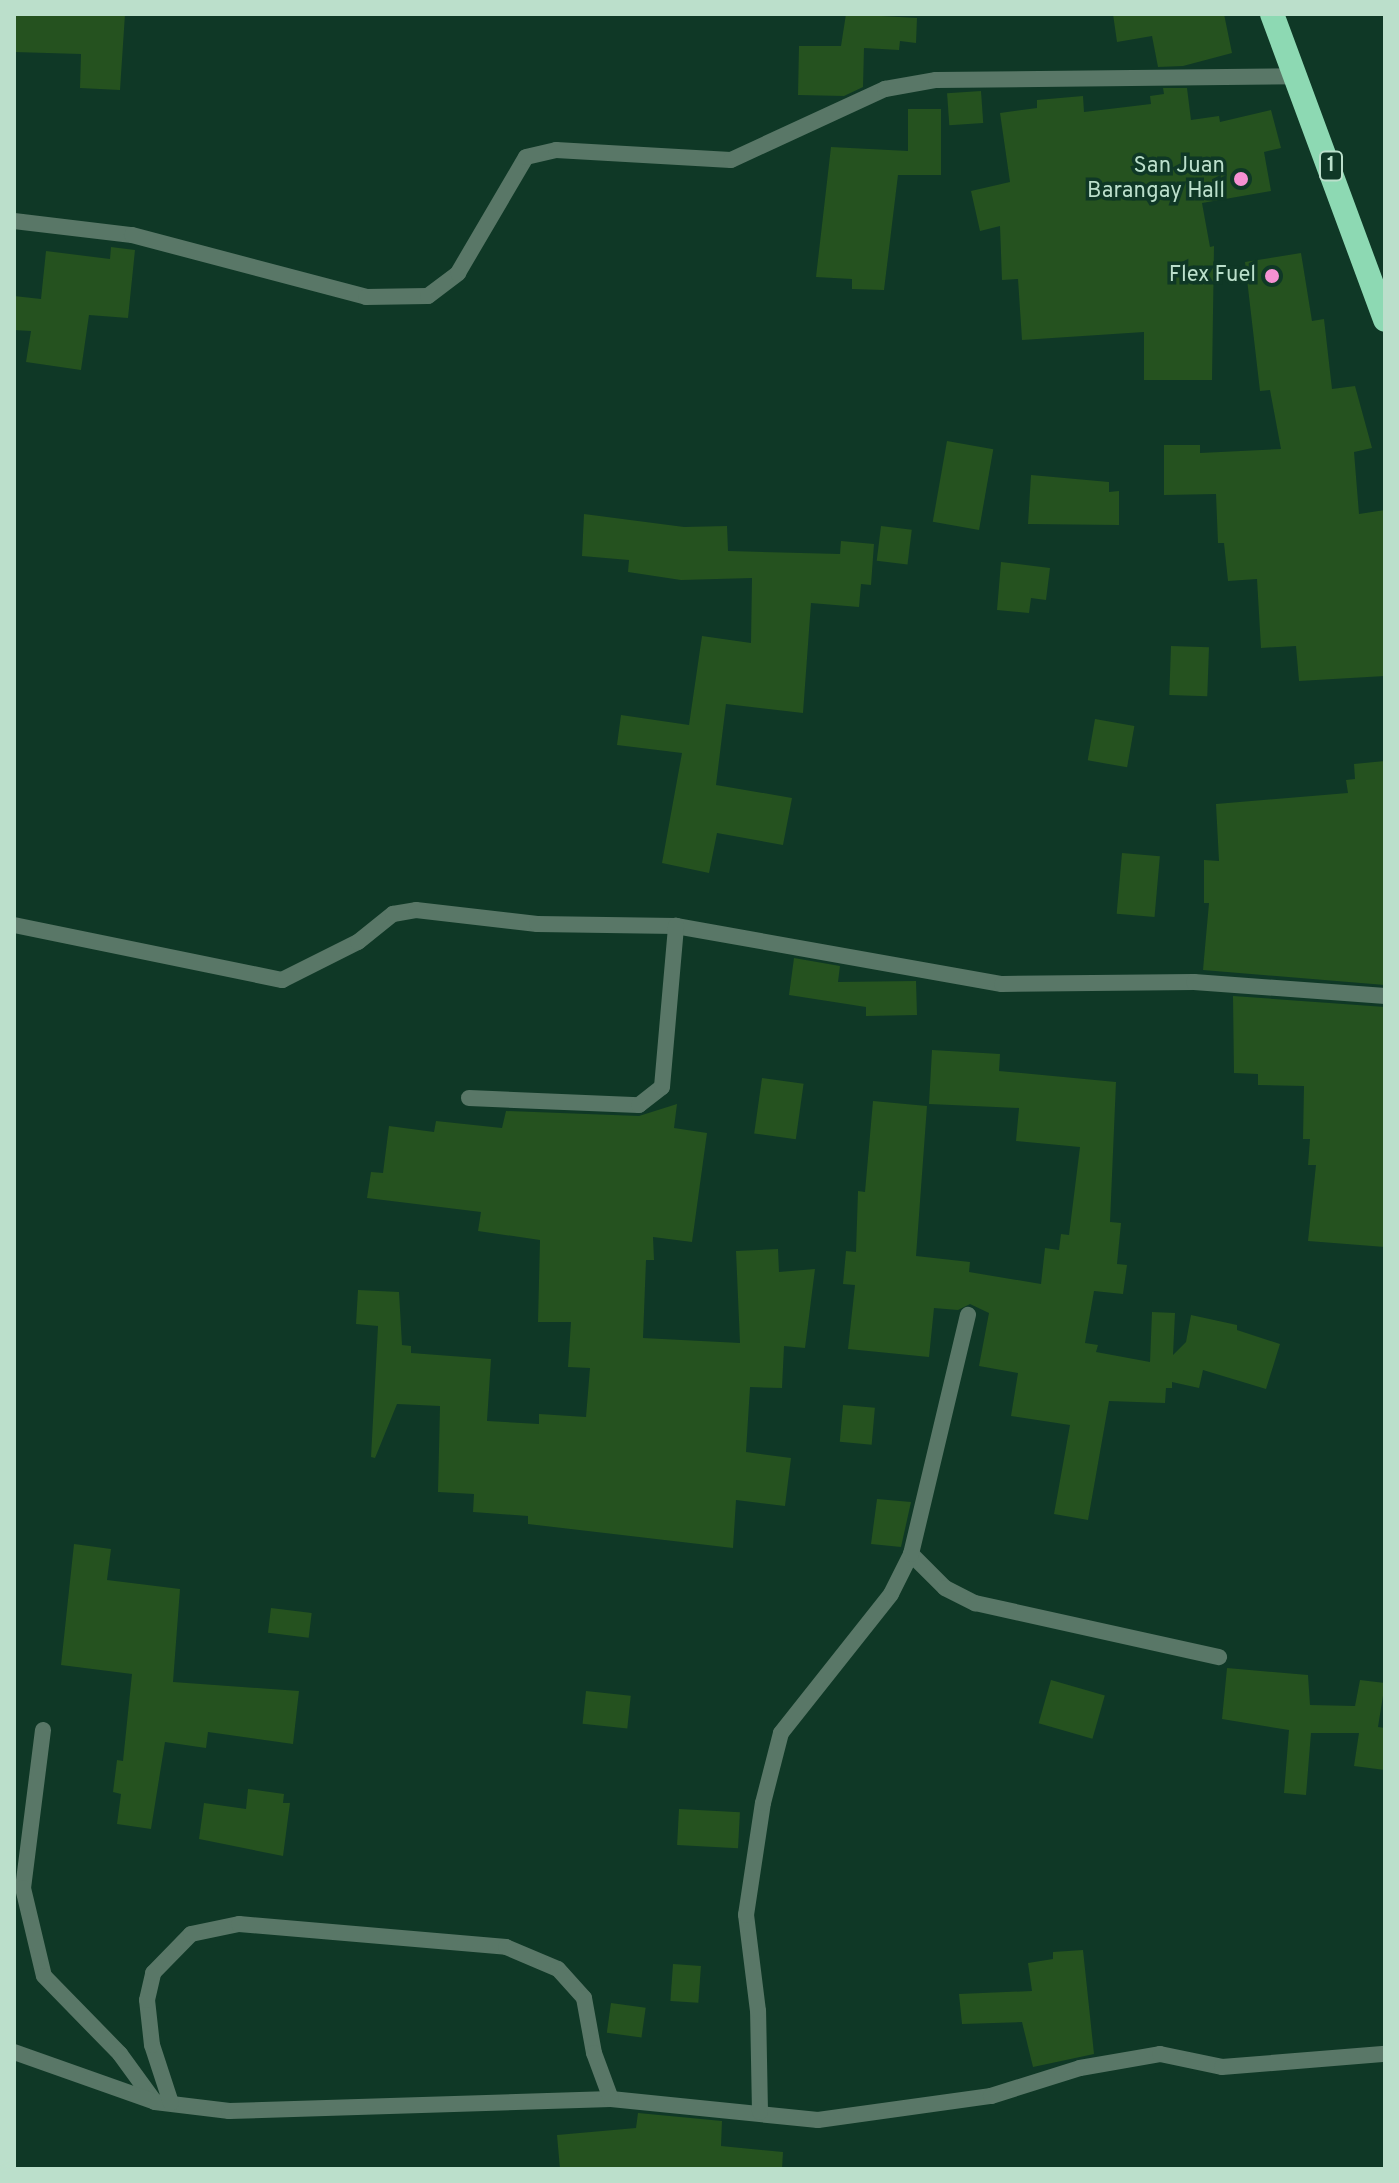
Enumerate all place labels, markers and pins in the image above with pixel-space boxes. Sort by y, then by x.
place label: San Juan Barangay Hall [1087,153,1225,204]
marker: San Juan Barangay Hall [1232,170,1250,188]
place label: Flex Fuel [1169,263,1256,289]
marker: Flex Fuel [1263,267,1281,285]

